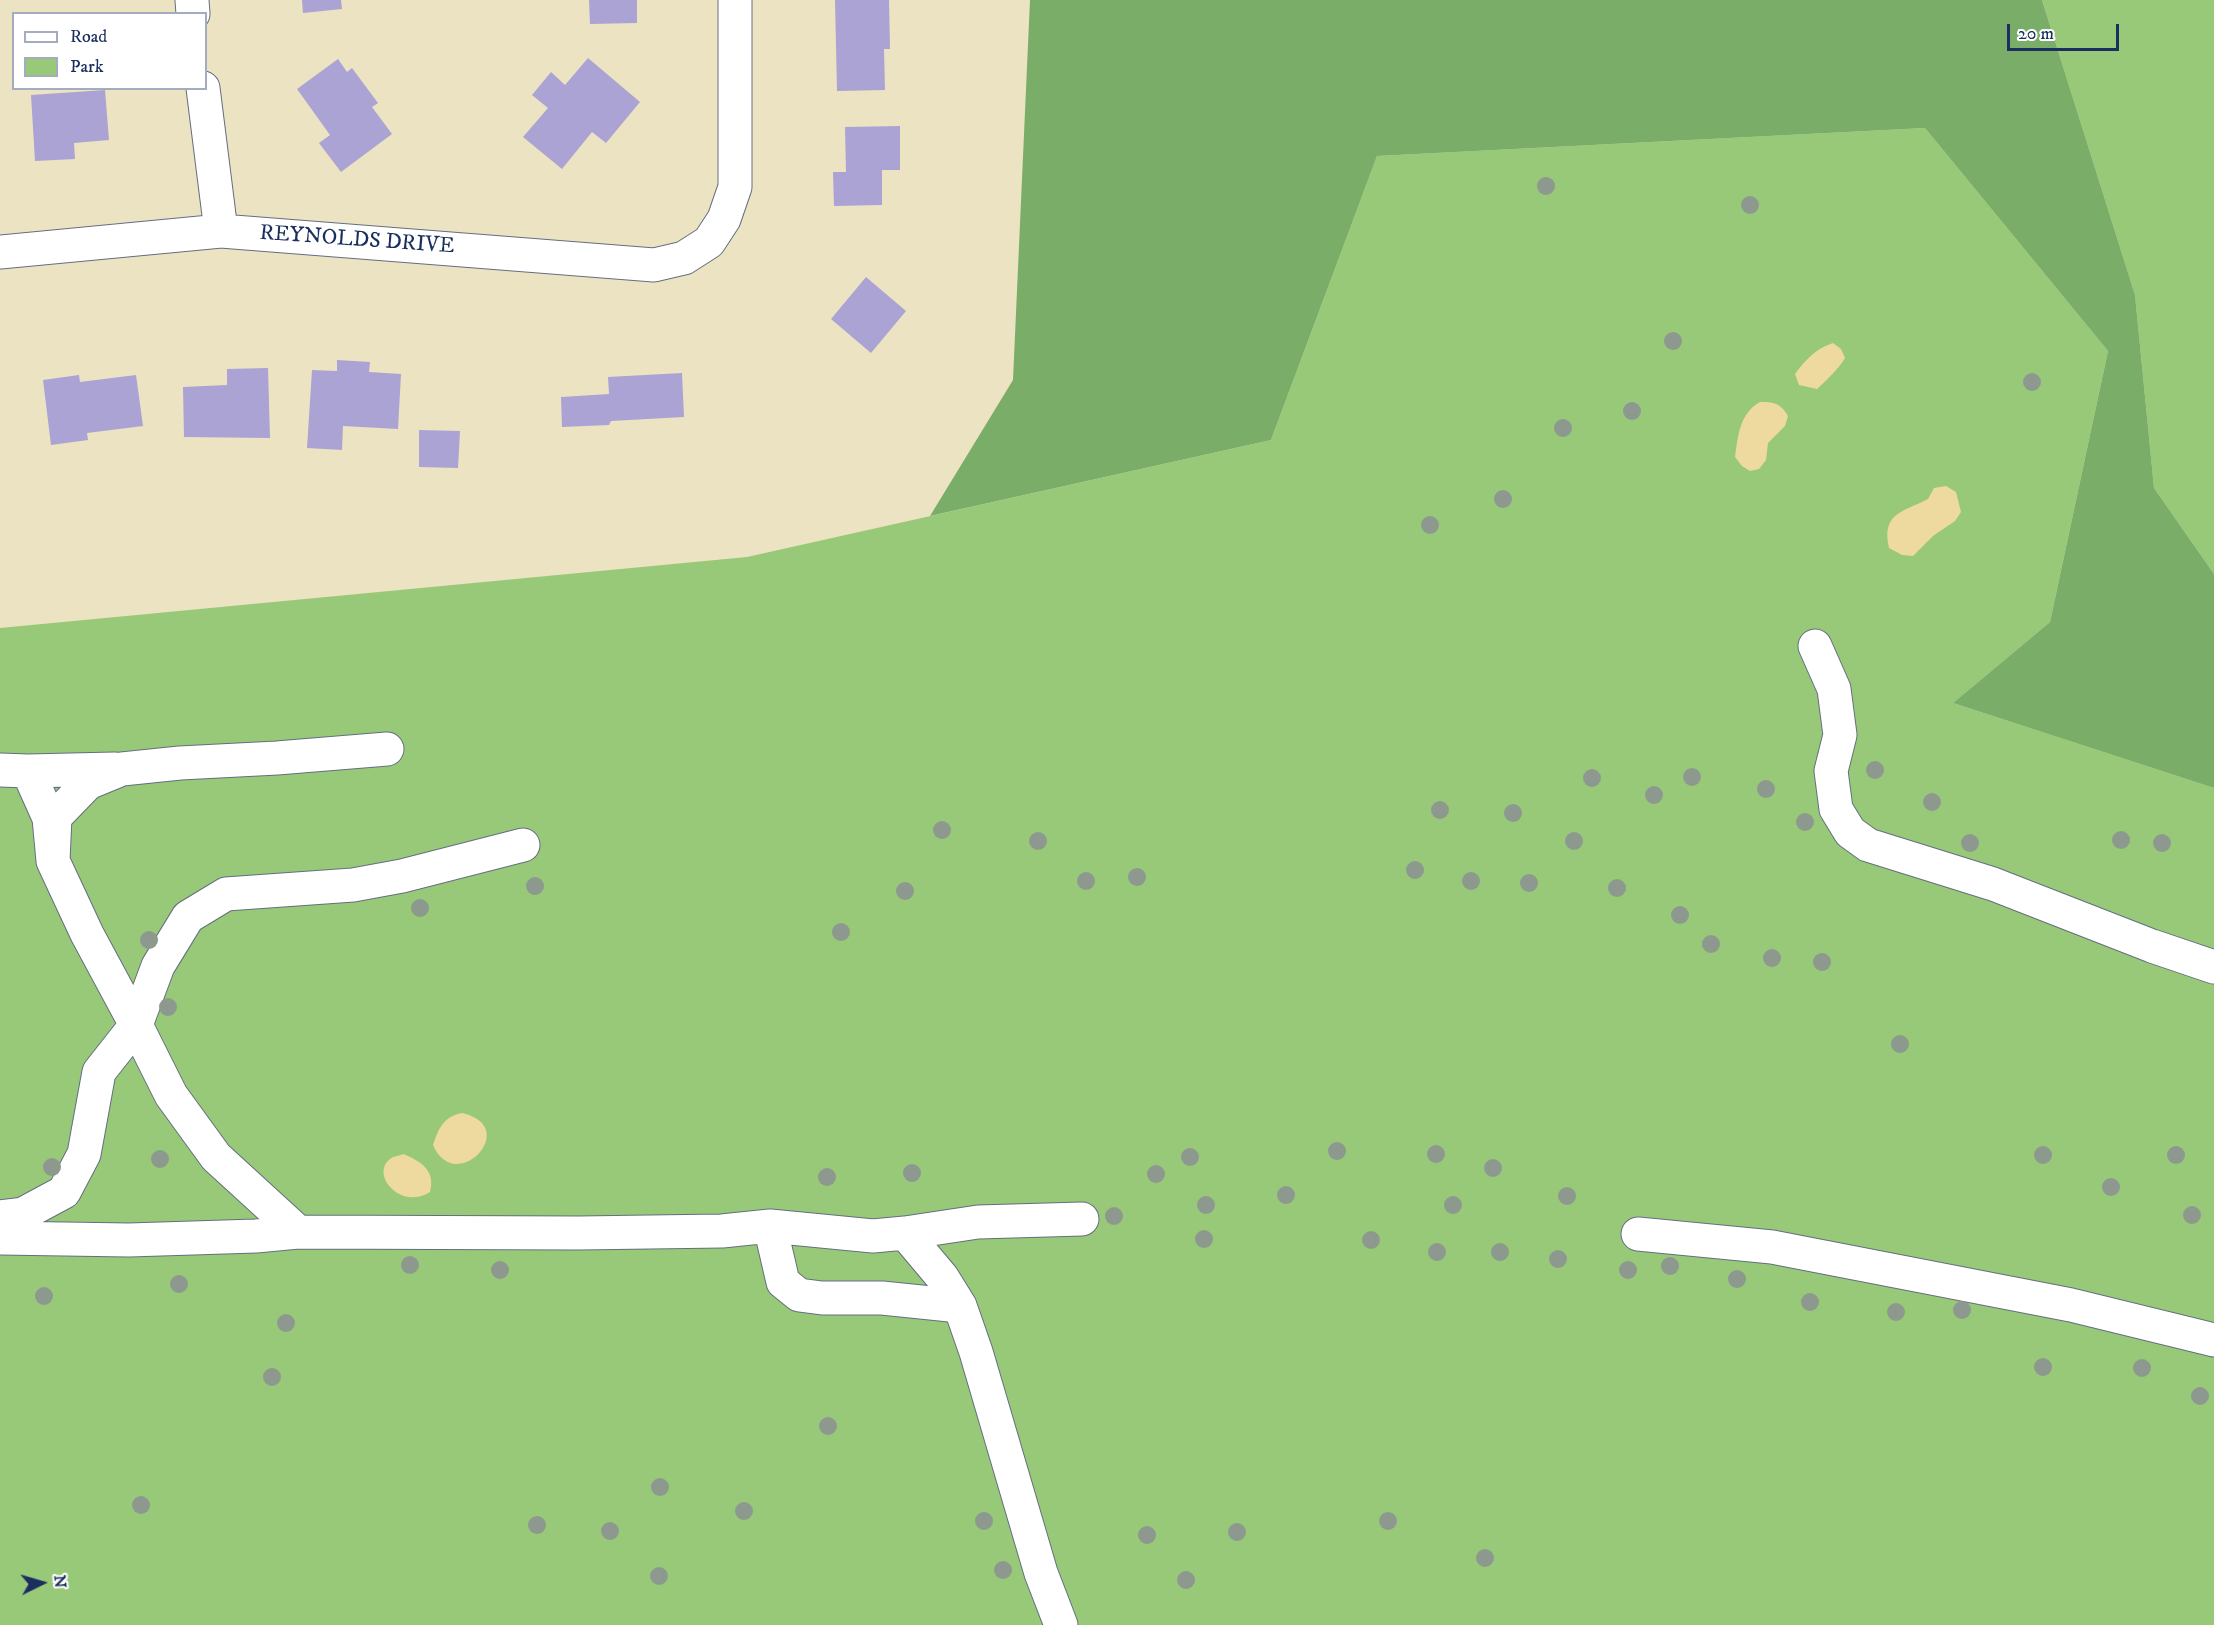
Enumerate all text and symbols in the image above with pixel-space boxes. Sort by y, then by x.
legend [12,12,207,90]
scale bar [2010,12,2122,50]
text: 20 m [2018,23,2054,45]
text: Road [70,26,107,48]
text: Park [70,56,104,78]
street label: REYNOLDS DRIVE [259,221,455,261]
north arrow [12,1553,72,1613]
text: N [49,1574,70,1589]

